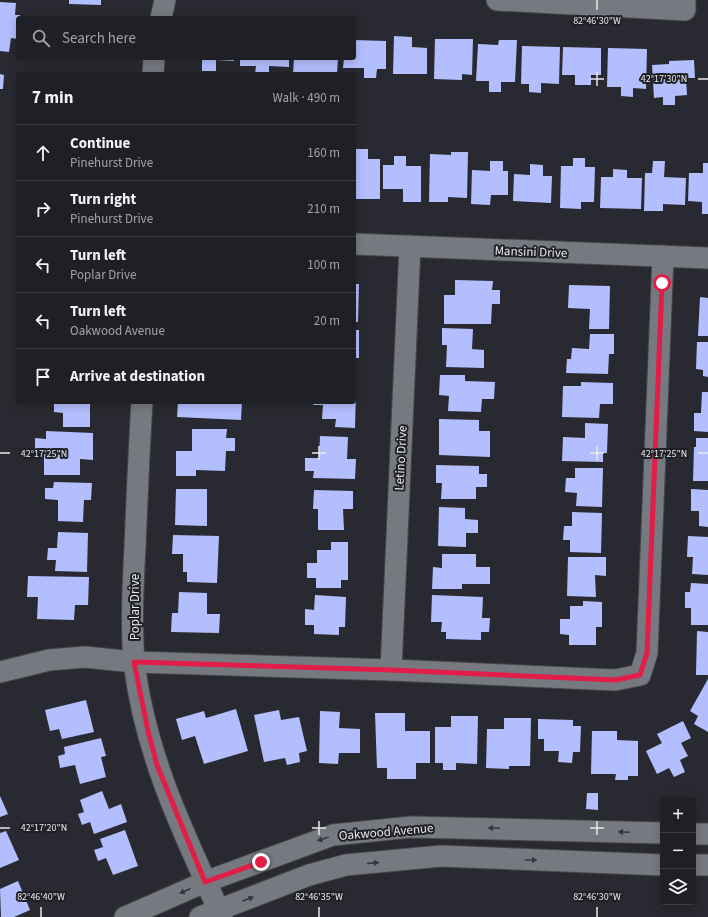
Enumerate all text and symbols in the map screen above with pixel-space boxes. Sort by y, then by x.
text: 82°46'30"W [573,14,621,28]
search box [16,16,356,60]
icon: search [30,27,52,49]
text: Search here [62,28,136,49]
text: 42°17'30"N [641,72,687,86]
text: 7 min [32,86,73,110]
text: Walk · 490 m [272,89,340,107]
text: Continue [70,133,130,154]
icon: ahead [32,142,54,164]
text: 160 m [307,144,340,162]
text: Pinehurst Drive [70,154,153,172]
text: Turn right [70,189,136,210]
icon: right [32,198,54,220]
text: 210 m [307,200,340,218]
text: Pinehurst Drive [70,210,153,228]
street label: Mansini Drive [494,242,568,262]
text: Turn left [70,245,126,266]
icon: left [32,254,54,276]
text: 100 m [307,256,340,274]
text: Poplar Drive [70,266,136,284]
route start [653,274,671,292]
text: Turn left [70,301,126,322]
icon: left [32,310,54,332]
text: 20 m [314,312,340,330]
text: Oakwood Avenue [70,322,165,340]
icon: arrive [32,366,54,388]
text: Arrive at destination [70,366,205,387]
street label: Letino Drive [390,425,412,491]
text: 42°17'25"N [21,447,67,461]
text: 42°17'25"N [641,447,687,461]
street label: Poplar Drive [126,574,144,640]
map controls [660,797,696,905]
button: + [660,797,696,833]
street label: Oakwood Avenue [338,819,434,845]
text: 42°17'20"N [21,821,67,835]
one-way arrow [487,825,500,831]
one-way arrow [617,829,630,835]
button: − [660,833,696,869]
one-way arrow [317,836,329,842]
route end [252,853,270,871]
one-way arrow [525,857,537,864]
one-way arrow [367,859,379,866]
button: layers [660,869,696,905]
one-way arrow [179,888,191,894]
text: 82°46'40"W [17,890,65,904]
text: 82°46'35"W [295,890,343,904]
text: 82°46'30"W [573,890,621,904]
one-way arrow [242,896,254,902]

